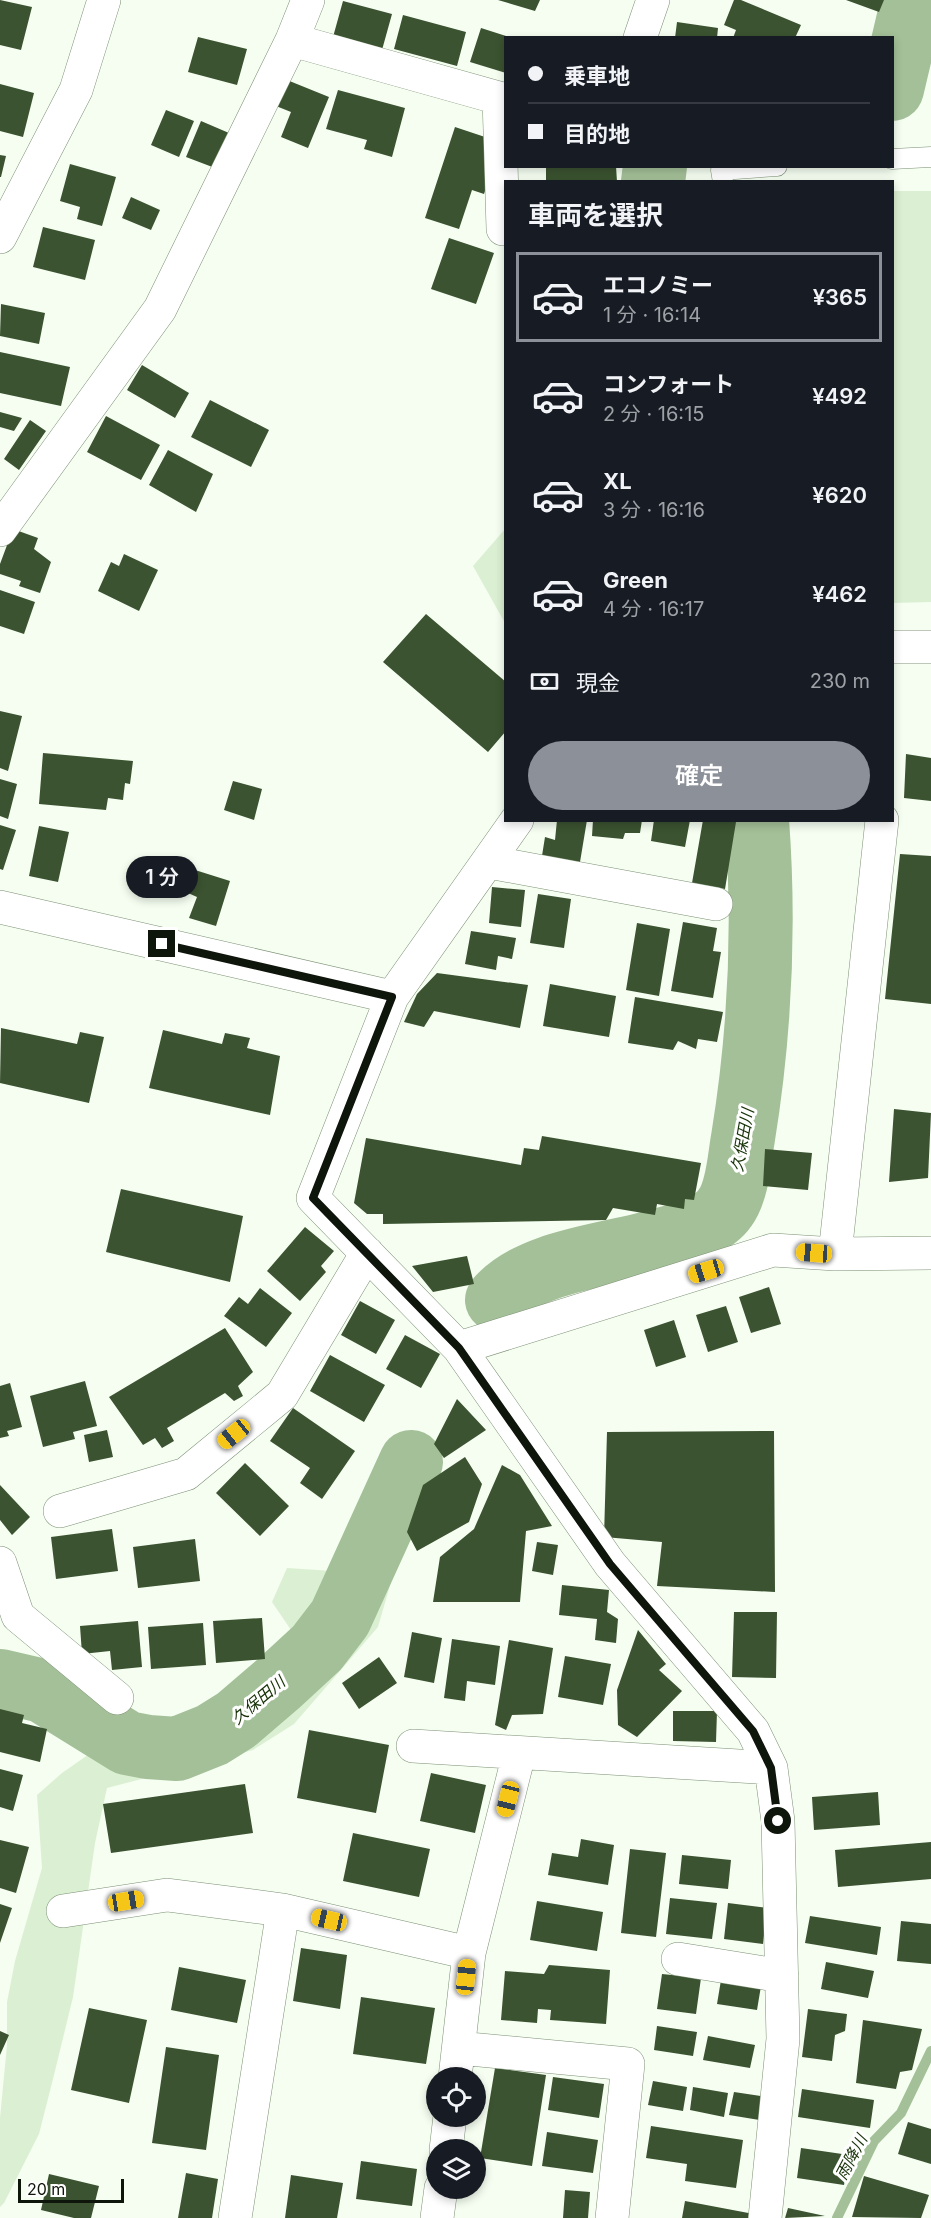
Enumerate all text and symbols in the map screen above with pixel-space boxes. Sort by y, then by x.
text: 乗車地 [564,63,630,89]
text: 目的地 [564,121,630,147]
text: 車両を選択 [528,199,663,232]
icon: car [531,270,585,324]
text: エコノミー [603,272,713,298]
text: ¥365 [813,284,867,310]
text: 1 分 · 16:14 [603,303,701,327]
icon: car [531,369,585,423]
text: コンフォート [603,371,734,397]
text: ¥492 [812,383,867,409]
text: 2 分 · 16:15 [603,402,704,426]
icon: car [531,468,585,522]
text: XL [603,468,632,494]
text: ¥620 [812,482,867,508]
text: 3 分 · 16:16 [603,498,705,522]
icon: car [531,567,585,621]
text: Green [603,567,668,593]
text: ¥462 [812,581,867,607]
text: 4 分 · 16:17 [603,597,704,621]
icon: cash [528,665,561,698]
text: 230 m [810,669,870,693]
text: 現金 [576,670,620,696]
button: 確定 [528,741,870,810]
callout: 1 分 [126,857,198,899]
text: 1 分 [145,865,179,889]
route end [148,930,175,957]
water label: 久保田川 [727,1105,758,1173]
car [795,1243,833,1263]
car [686,1257,726,1285]
car [214,1416,254,1452]
water label: 久保田川 [227,1670,290,1728]
car [495,1779,521,1819]
route start [764,1807,791,1834]
car [107,1889,145,1913]
car [309,1907,349,1933]
car [455,1958,477,1996]
map controls [426,2067,486,2199]
button: locate [426,2067,486,2127]
water label: 雨降川 [831,2129,872,2183]
button: layers [426,2139,486,2199]
scale bar [18,2176,124,2204]
text: 20 m [27,2179,65,2199]

